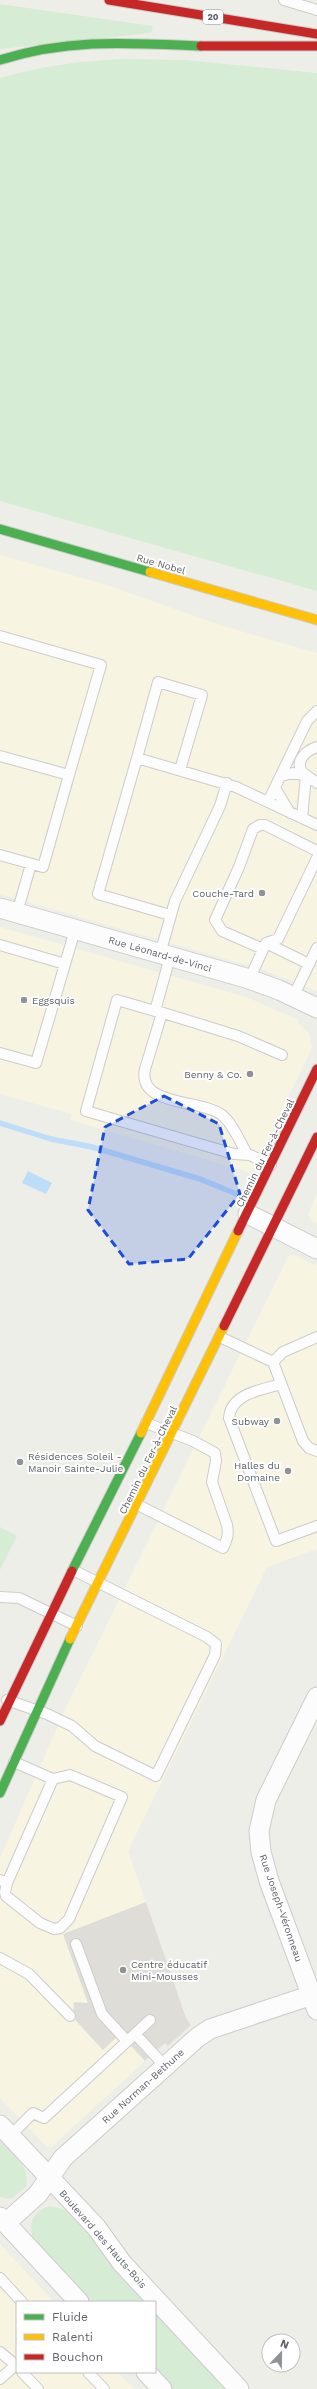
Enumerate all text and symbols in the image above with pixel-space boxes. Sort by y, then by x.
road number: 20 [203,10,223,24]
street label: Rue Nobel [135,552,187,576]
place label: Couche-Tard [192,888,254,899]
marker: Couche-Tard [257,888,267,898]
street label: Rue Léonard-de-Vinci [107,934,213,974]
marker: Eggsquis [19,995,29,1005]
place label: Eggsquis [32,995,75,1006]
place label: Benny & Co. [184,1069,242,1080]
marker: Benny & Co. [245,1069,255,1079]
street label: Chemin du Fer-à-Cheval [234,1097,296,1209]
street label: Chemin du Fer-à-Cheval [117,1404,179,1516]
place label: Subway [232,1416,270,1427]
marker: Subway [272,1416,282,1426]
place label: Résidences Soleil - Manoir Sainte-Julie [28,1451,124,1474]
marker: Résidences Soleil - Manoir Sainte-Julie [15,1457,25,1467]
place label: Halles du Domaine [234,1460,280,1483]
marker: Halles du Domaine [283,1466,293,1476]
street label: Rue Joseph-Véronneau [257,1853,305,1963]
place label: Centre éducatif Mini-Mousses [131,1959,207,1982]
marker: Centre éducatif Mini-Mousses [118,1965,128,1975]
street label: Rue Norman-Bethune [100,2046,186,2126]
street label: Boulevard des Hauts-Bois [57,2188,149,2290]
legend [16,2301,156,2373]
text: Fluide [52,2310,88,2324]
text: Ralenti [52,2330,93,2344]
north arrow [261,2333,301,2373]
text: N [278,2337,291,2352]
text: Bouchon [52,2350,103,2364]

